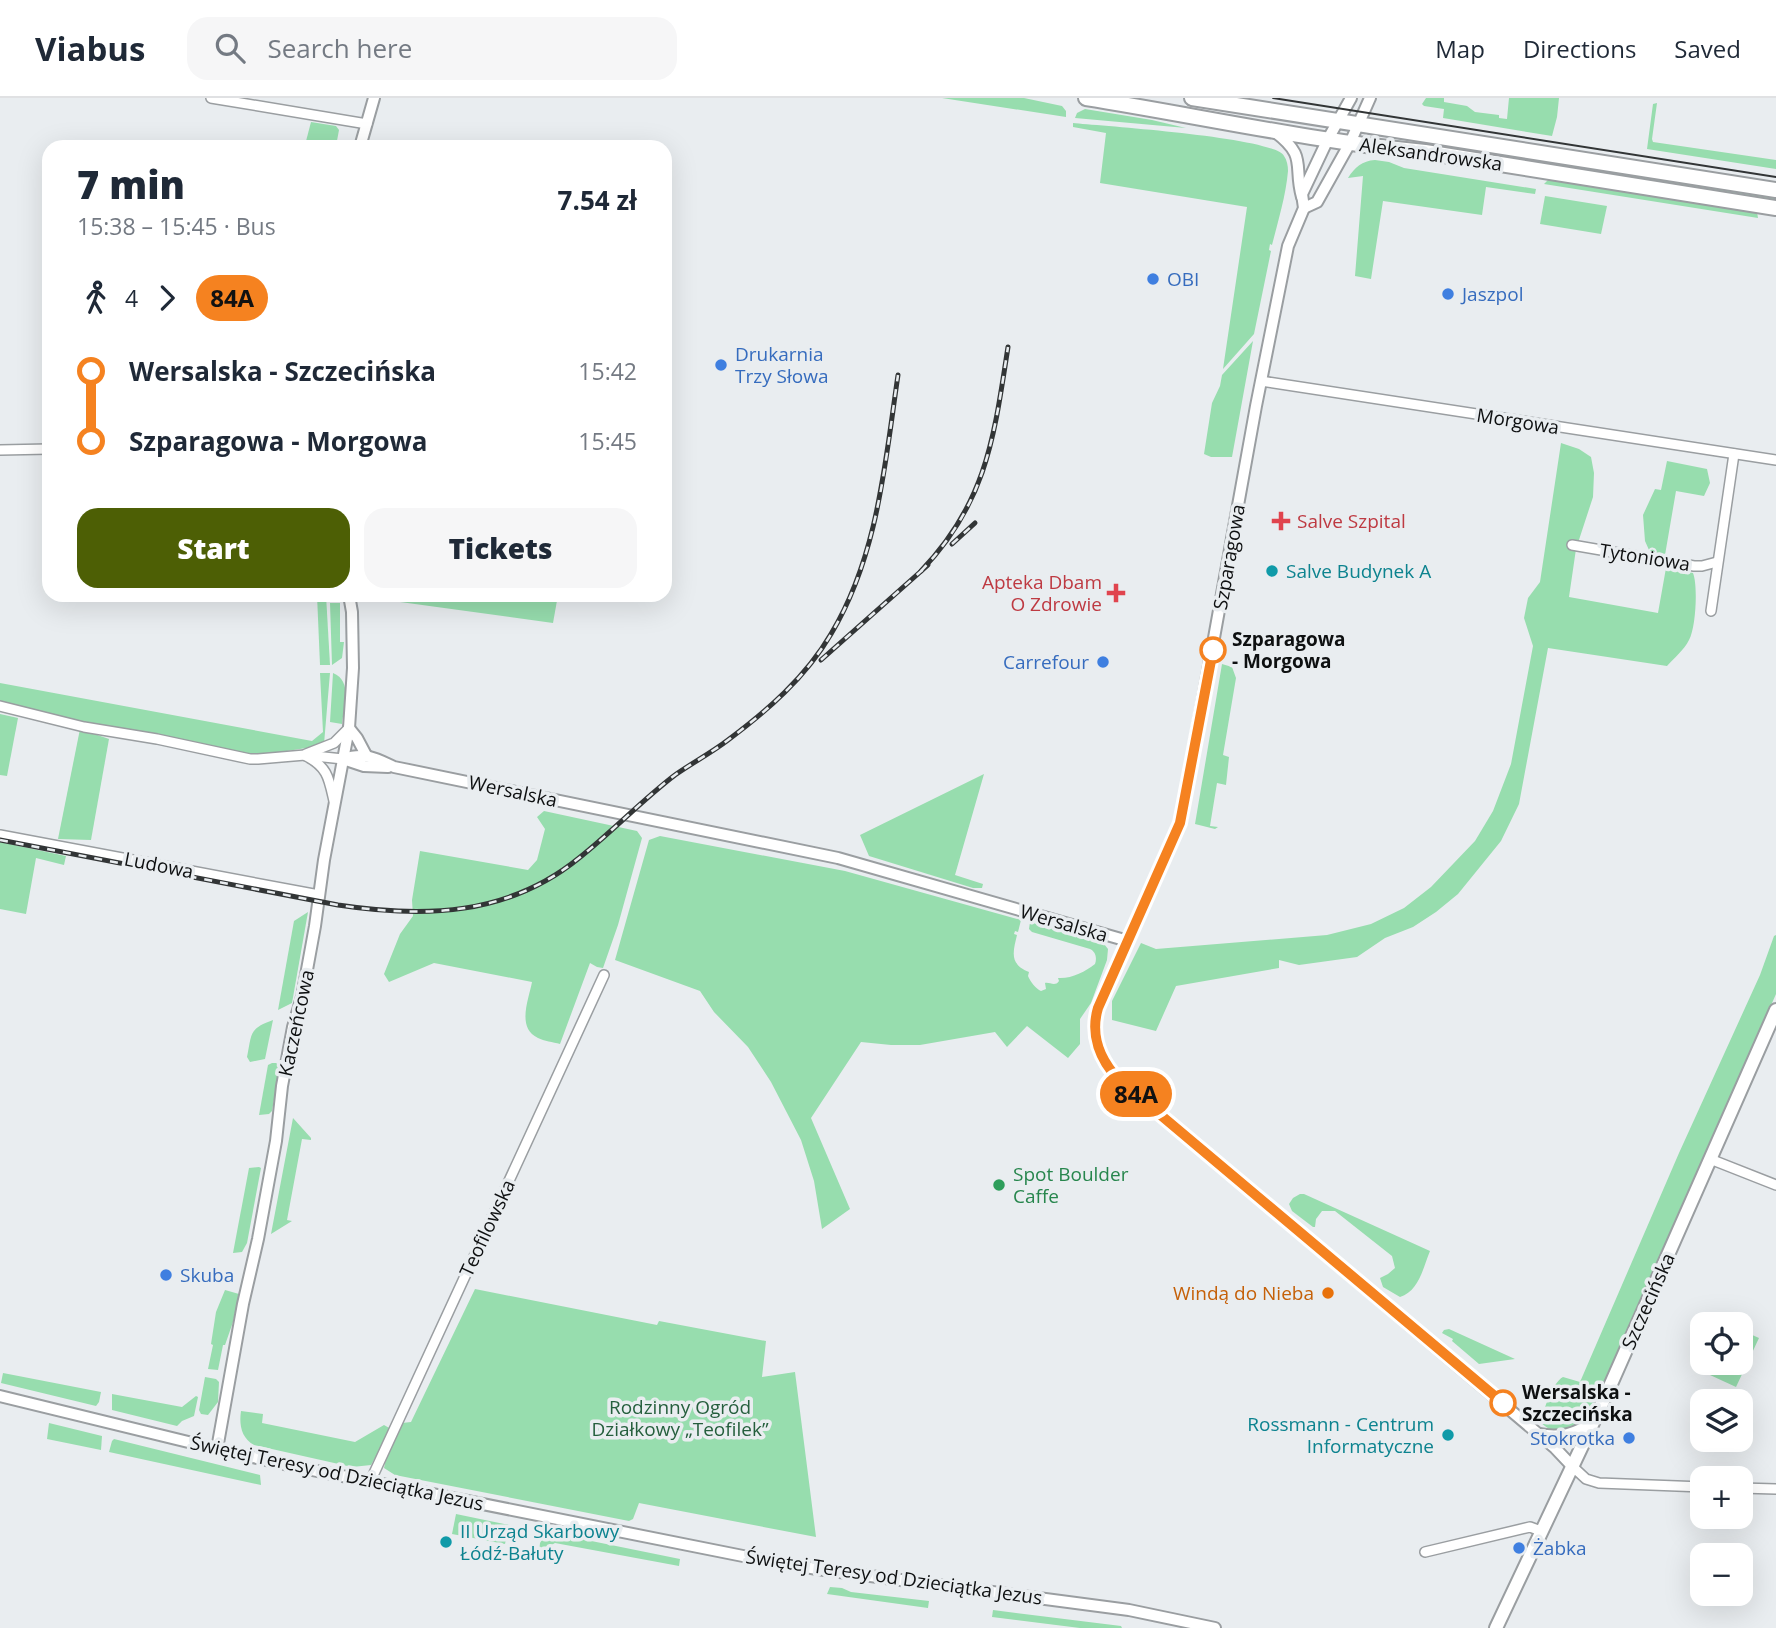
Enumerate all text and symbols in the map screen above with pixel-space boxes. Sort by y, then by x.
search box [187,17,677,80]
text: Viabus [35,26,145,71]
icon: search [211,29,249,67]
text: Search here [267,30,412,66]
text: Map [1435,32,1485,65]
text: Directions [1523,32,1636,65]
text: Saved [1674,32,1741,65]
street label: Aleksandrowska [1358,131,1504,177]
text: 7 min [77,158,185,210]
text: 7.54 zł [558,182,637,218]
text: 15:38 – 15:45 · Bus [77,210,276,242]
place label: OBI [1167,266,1199,292]
marker: OBI [1145,271,1161,287]
icon: walk [77,279,115,317]
icon: forward [148,279,186,317]
text: 84A [210,281,254,314]
place label: Jaszpol [1460,281,1523,307]
text: 4 [125,282,138,314]
marker: Jaszpol [1440,286,1456,302]
place label: Drukarnia Trzy Słowa [735,341,829,389]
text: Wersalska - Szczecińska [129,353,436,389]
text: 15:42 [578,355,637,387]
marker: Drukarnia Trzy Słowa [713,357,729,373]
street label: Morgowa [1475,402,1561,440]
text: Szparagowa - Morgowa [129,423,427,459]
text: 15:45 [578,425,637,457]
street label: Szparagowa [1207,502,1251,612]
button: Start [77,508,350,588]
button: Tickets [364,508,637,588]
place label: Salve Szpital [1297,508,1406,534]
marker: Salve Szpital [1271,511,1291,531]
street label: Tytoniowa [1598,537,1692,577]
place label: Salve Budynek A [1286,558,1431,584]
marker: Salve Budynek A [1264,563,1280,579]
place label: Apteka Dbam O Zdrowie [982,569,1102,617]
marker: Apteka Dbam O Zdrowie [1108,585,1124,601]
place label: Szparagowa - Morgowa [1232,626,1346,674]
marker: Szparagowa - Morgowa [1200,637,1226,663]
place label: Carrefour [1003,649,1089,675]
marker: Carrefour [1095,654,1111,670]
street label: Wersalska [466,769,560,813]
street label: Ludowa [122,846,196,884]
street label: Wersalska [1017,898,1111,948]
street label: Kaczeńcowa [272,967,320,1079]
line badge: 84A [1096,1071,1176,1117]
text: 84A [1114,1077,1158,1110]
place label: Spot Boulder Caffe [1013,1161,1129,1209]
street label: Teofilowska [453,1175,521,1281]
marker: Spot Boulder Caffe [991,1177,1007,1193]
street label: Szczecińska [1615,1249,1681,1353]
place label: Skuba [180,1262,234,1288]
marker: Skuba [158,1267,174,1283]
place label: Windą do Nieba [1173,1280,1314,1306]
marker: Windą do Nieba [1320,1285,1336,1301]
map controls [1690,1312,1753,1606]
button: locate [1690,1312,1753,1375]
place label: Wersalska - Szczecińska [1522,1379,1633,1427]
button: layers [1690,1389,1753,1452]
marker: Wersalska - Szczecińska [1490,1390,1516,1416]
park label: Rodzinny Ogród Działkowy „Teofilek” [591,1394,769,1442]
place label: Rossmann - Centrum Informatyczne [1247,1411,1434,1459]
place label: Stokrotka [1530,1425,1615,1451]
marker: Rossmann - Centrum Informatyczne [1440,1427,1456,1443]
street label: Świętej Teresy od Dzieciątka Jezus [188,1429,486,1517]
marker: Stokrotka [1621,1430,1637,1446]
button: + [1690,1466,1753,1529]
place label: II Urząd Skarbowy Łódź-Bałuty [460,1518,620,1566]
marker: II Urząd Skarbowy Łódź-Bałuty [438,1534,454,1550]
place label: Żabka [1533,1535,1587,1561]
marker: Żabka [1511,1540,1527,1556]
street label: Świętej Teresy od Dzieciątka Jezus [744,1543,1044,1611]
button: − [1690,1543,1753,1606]

